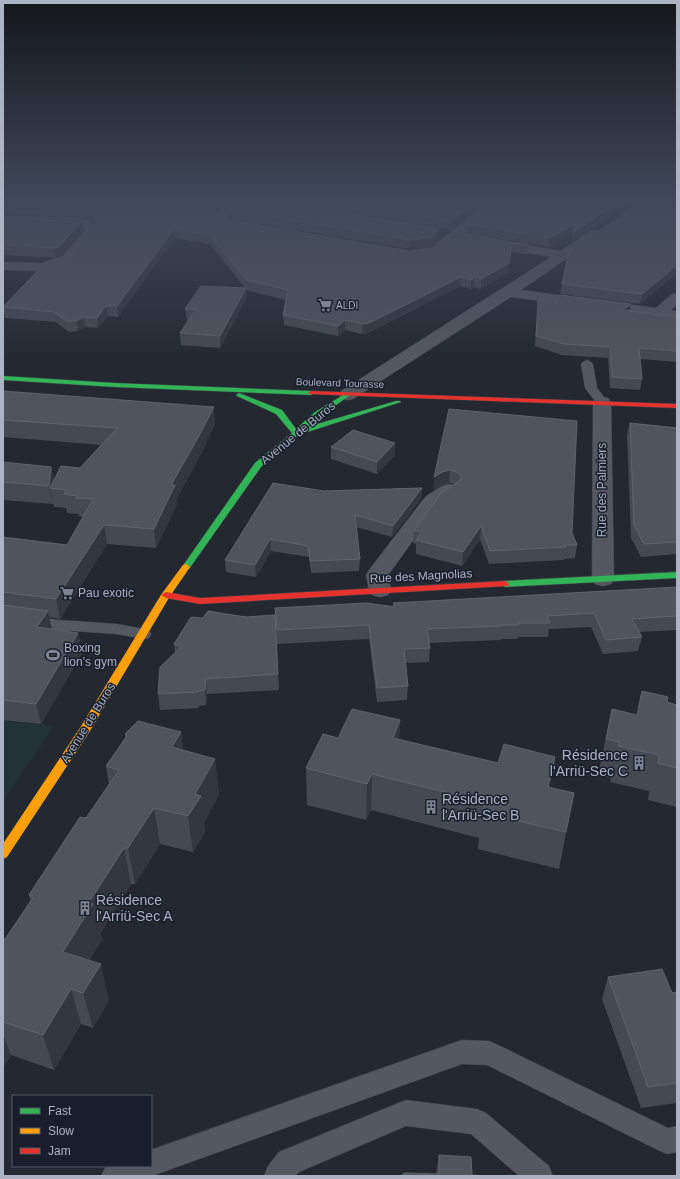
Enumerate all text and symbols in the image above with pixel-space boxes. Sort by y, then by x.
supermarket icon: ALDI [317,297,333,313]
place label: ALDI [336,300,358,311]
street label: Boulevard Tourasse [296,376,385,390]
street label: Avenue de Buros [258,399,338,467]
street label: Rue des Palmiers [595,443,609,537]
street label: Rue des Magnolias [369,566,473,586]
supermarket icon: Pau exotic [59,585,75,601]
place label: Pau exotic [78,586,134,600]
place label: Boxing lion's gym [64,641,117,669]
sports icon: Boxing lion's gym [45,647,61,663]
street label: Avenue de Buros [58,680,118,766]
place label: Résidence l'Arriü-Sec C [550,747,628,779]
building icon: Résidence l'Arriü-Sec C [631,755,647,771]
place label: Résidence l'Arriü-Sec B [442,791,519,823]
building icon: Résidence l'Arriü-Sec B [423,799,439,815]
place label: Résidence l'Arriü-Sec A [96,892,173,924]
building icon: Résidence l'Arriü-Sec A [77,900,93,916]
legend [12,1095,152,1167]
text: Fast [48,1104,72,1118]
text: Slow [48,1124,74,1138]
text: Jam [48,1144,71,1158]

